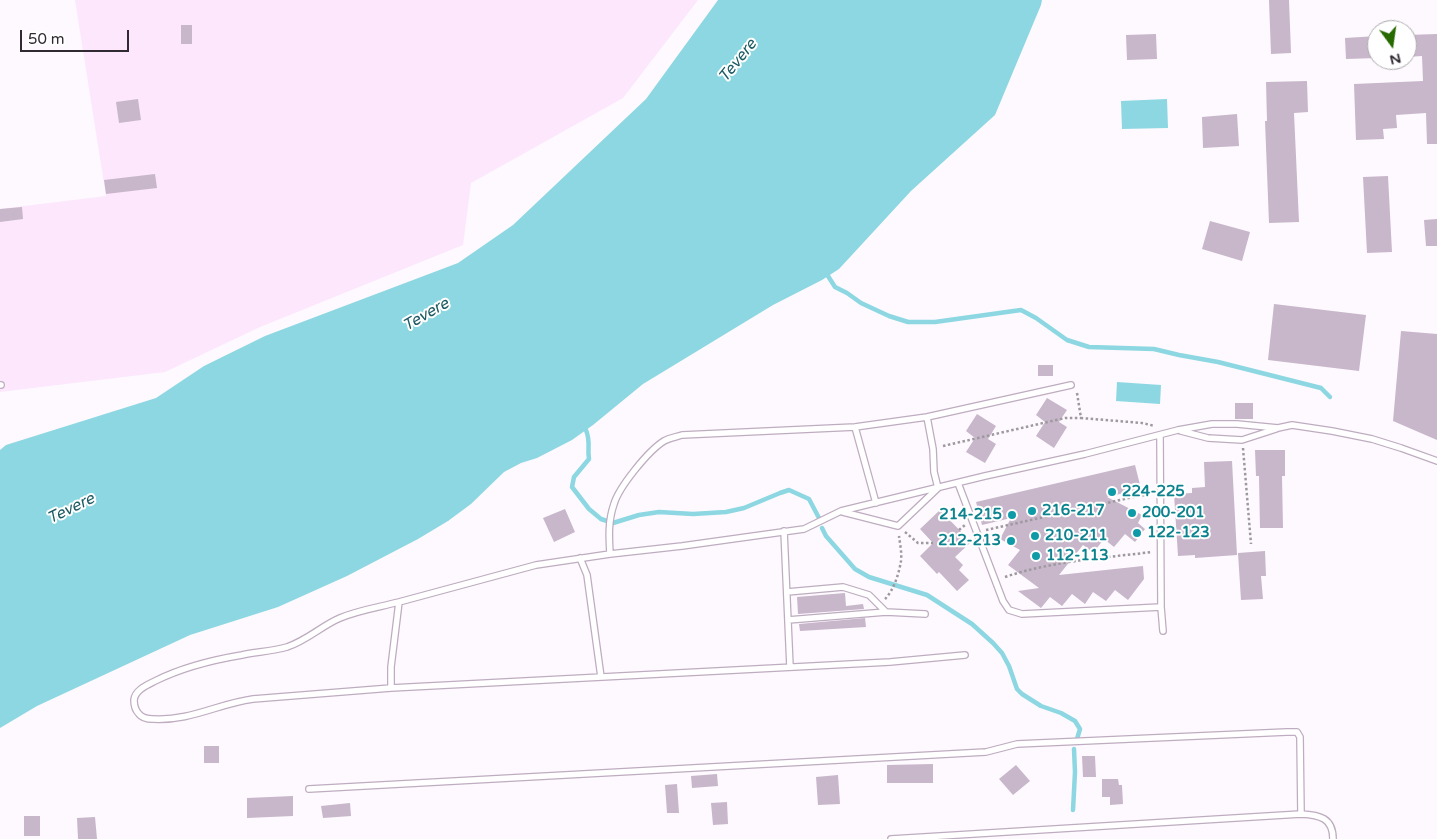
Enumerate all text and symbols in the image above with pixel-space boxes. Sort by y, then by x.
scale bar [22,20,131,52]
north arrow [1367,20,1417,70]
text: 50 m [28,30,65,48]
water label: Tevere [715,36,761,86]
text: N [1388,49,1403,69]
water label: Tevere [400,294,452,336]
place label: 224-225 [1122,483,1185,501]
marker: 224-225 [1106,486,1118,498]
water label: Tevere [44,489,98,529]
place label: 216-217 [1042,502,1105,520]
place label: 200-201 [1142,504,1205,522]
marker: 216-217 [1026,505,1038,517]
place label: 214-215 [939,506,1002,524]
marker: 200-201 [1126,507,1138,519]
marker: 214-215 [1006,509,1018,521]
place label: 122-123 [1147,524,1210,542]
place label: 210-211 [1045,527,1108,545]
marker: 122-123 [1131,527,1143,539]
marker: 210-211 [1029,530,1041,542]
place label: 212-213 [938,532,1001,550]
marker: 212-213 [1005,535,1017,547]
place label: 112-113 [1046,547,1109,565]
marker: 112-113 [1030,550,1042,562]

